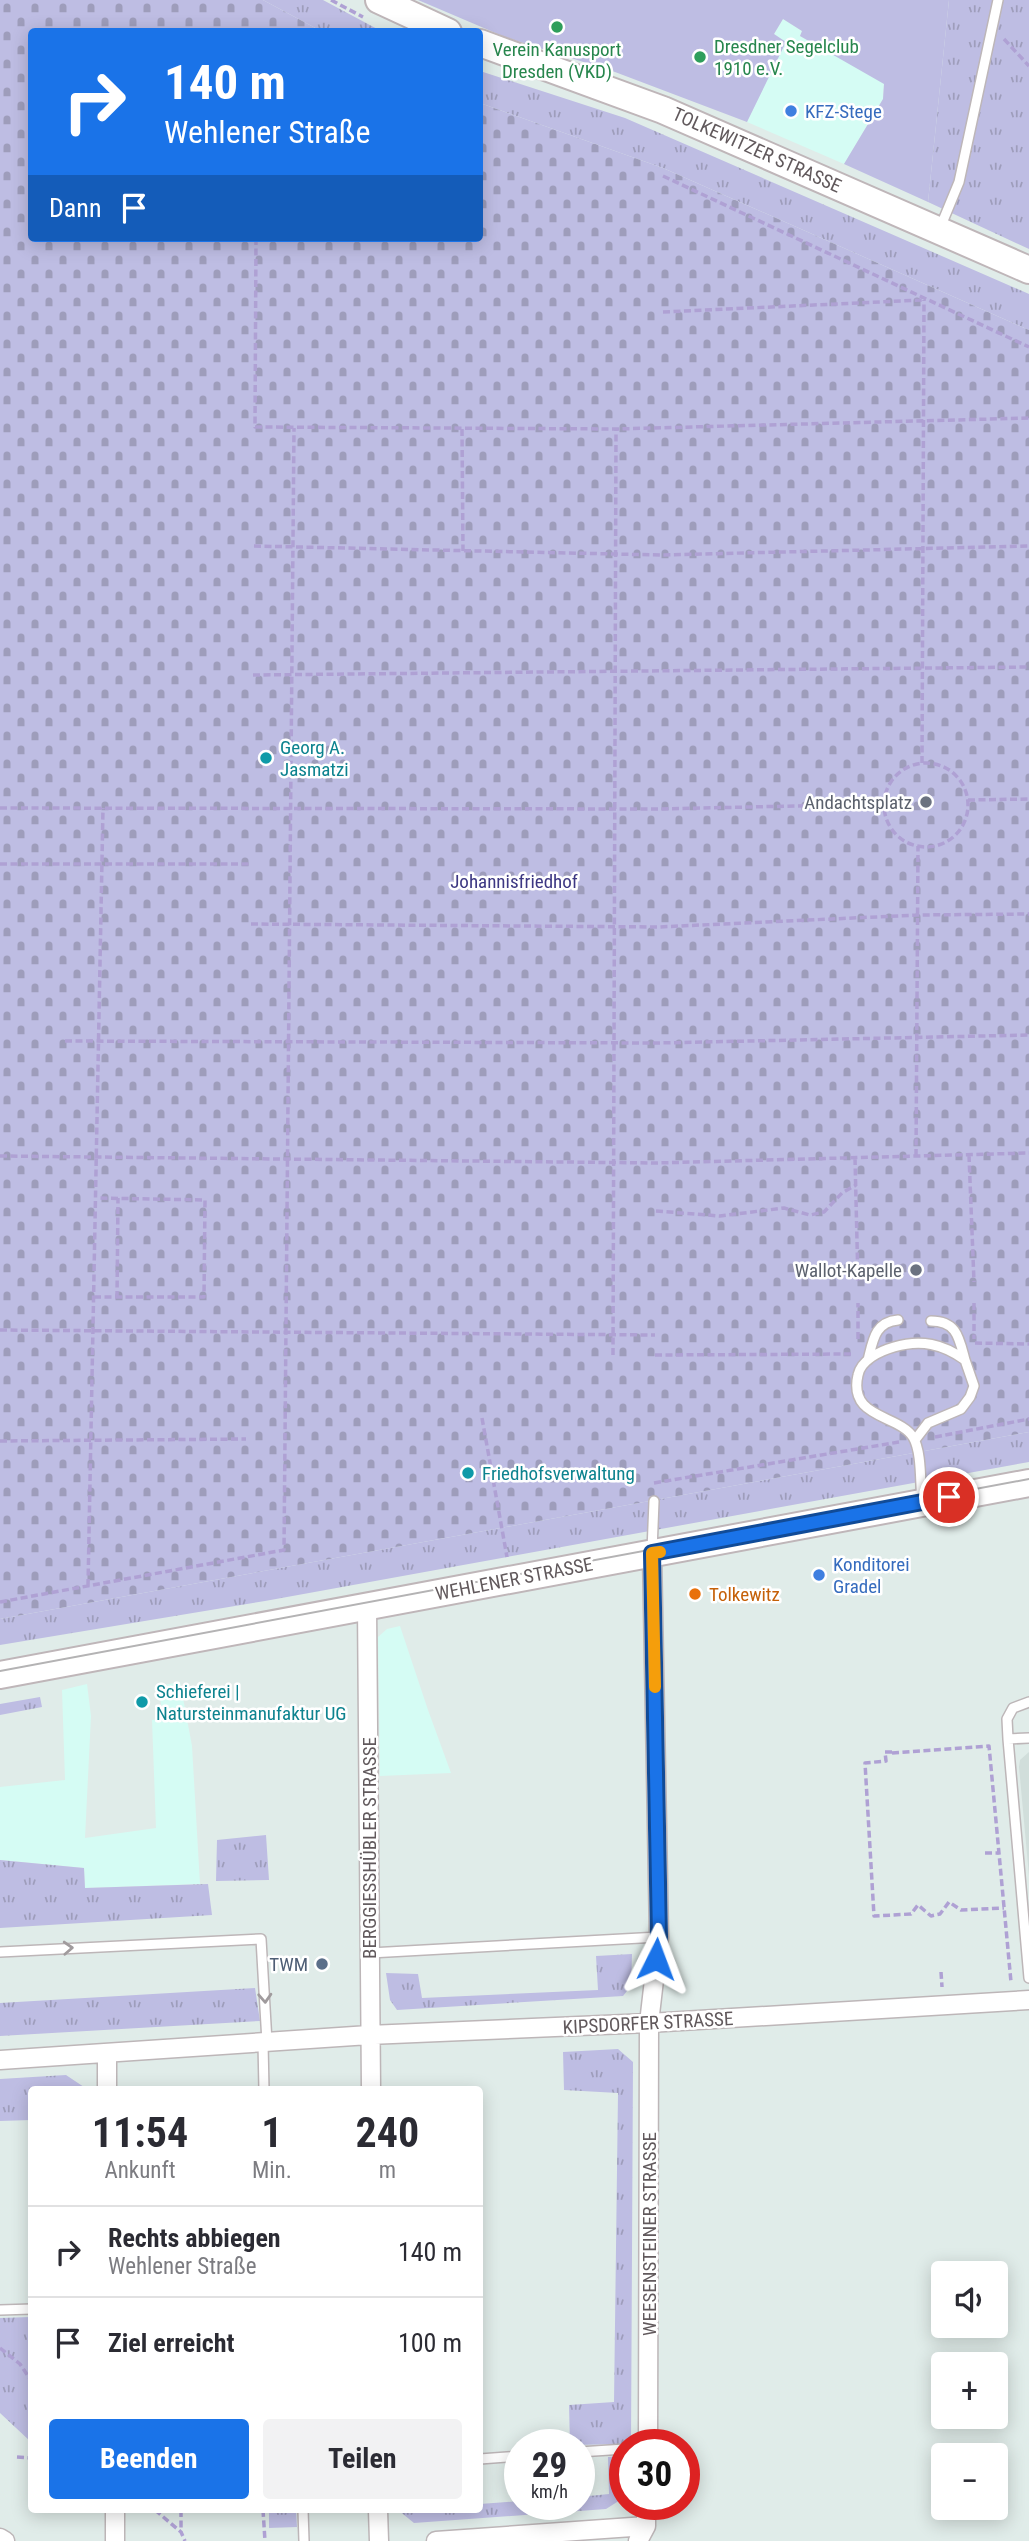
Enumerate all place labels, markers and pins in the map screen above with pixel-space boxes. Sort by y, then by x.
marker: Verein Kanusport Dresden (VKD) [549,19,565,35]
place label: Dresdner Segelclub 1910 e.V. [714,35,859,80]
place label: Verein Kanusport Dresden (VKD) [493,38,621,83]
marker: Dresdner Segelclub 1910 e.V. [692,49,708,65]
place label: KFZ-Stege [805,100,882,123]
marker: KFZ-Stege [783,103,799,119]
place label: Georg A. Jasmatzi [280,736,349,781]
marker: Georg A. Jasmatzi [258,750,274,766]
place label: Andachtsplatz [804,791,912,814]
marker: Andachtsplatz [918,794,934,810]
place label: Wallot-Kapelle [795,1259,902,1282]
marker: Wallot-Kapelle [908,1262,924,1278]
place label: Friedhofsverwaltung [482,1462,635,1485]
marker: Friedhofsverwaltung [460,1465,476,1481]
pin [919,1467,979,1527]
place label: Konditorei Gradel [833,1553,910,1598]
marker: Konditorei Gradel [811,1567,827,1583]
place label: Tolkewitz [709,1583,780,1606]
marker: Tolkewitz [687,1586,703,1602]
place label: Schieferei | Natursteinmanufaktur UG [156,1680,347,1725]
marker: Schieferei | Natursteinmanufaktur UG [134,1694,150,1710]
place label: TWM [269,1953,308,1976]
marker: TWM [314,1956,330,1972]

